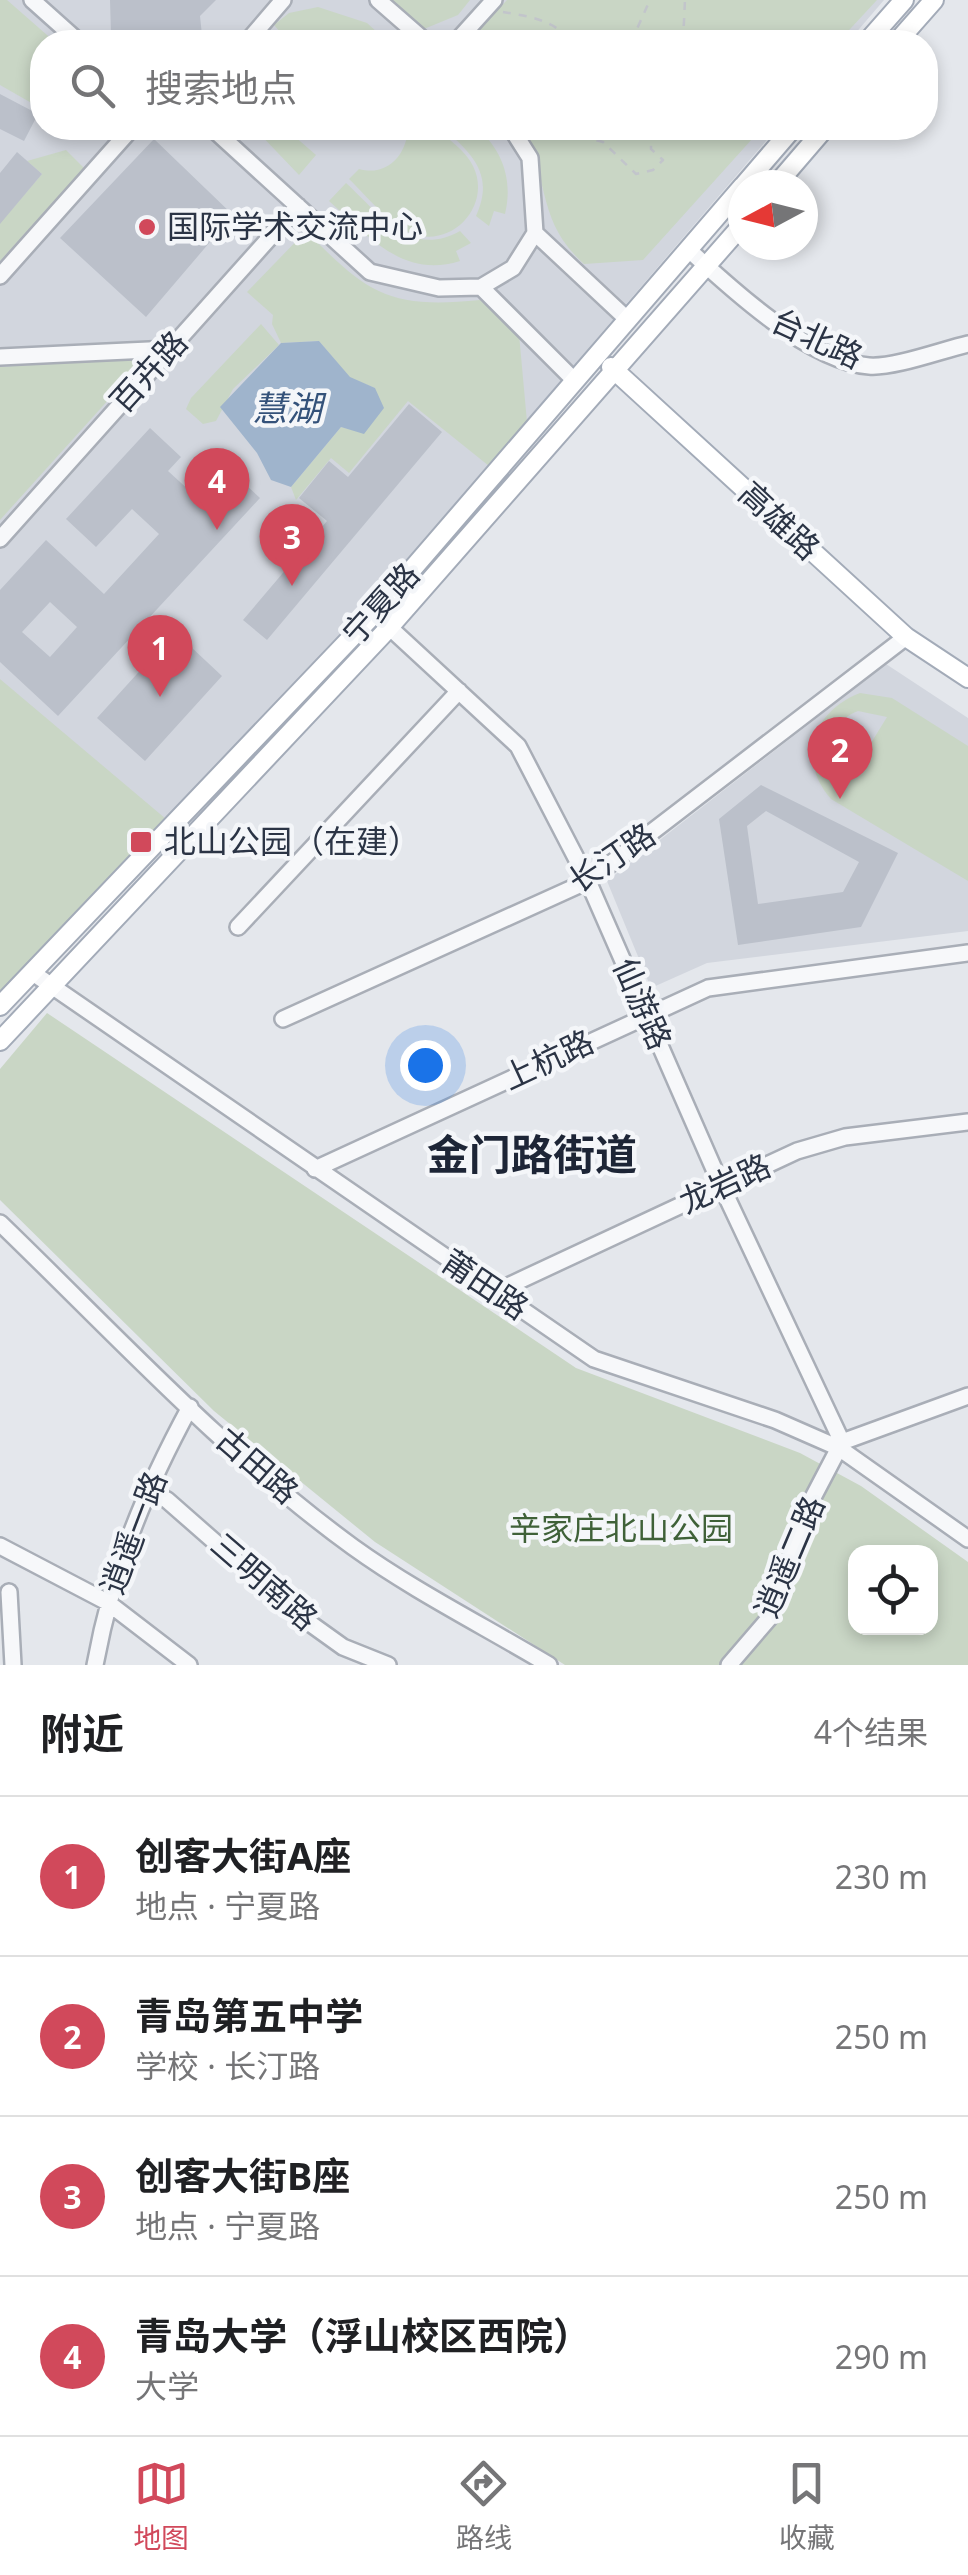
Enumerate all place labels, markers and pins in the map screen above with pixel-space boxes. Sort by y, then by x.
place label: 国际学术交流中心 [167,204,423,247]
marker: 国际学术交流中心 [136,216,158,238]
pin: 4 [184,448,250,530]
pin: 3 [260,504,324,586]
pin: 1 [128,614,192,697]
pin: 2 [808,716,872,799]
place label: 北山公园（在建） [164,819,420,862]
marker: 北山公园（在建） [128,829,154,855]

